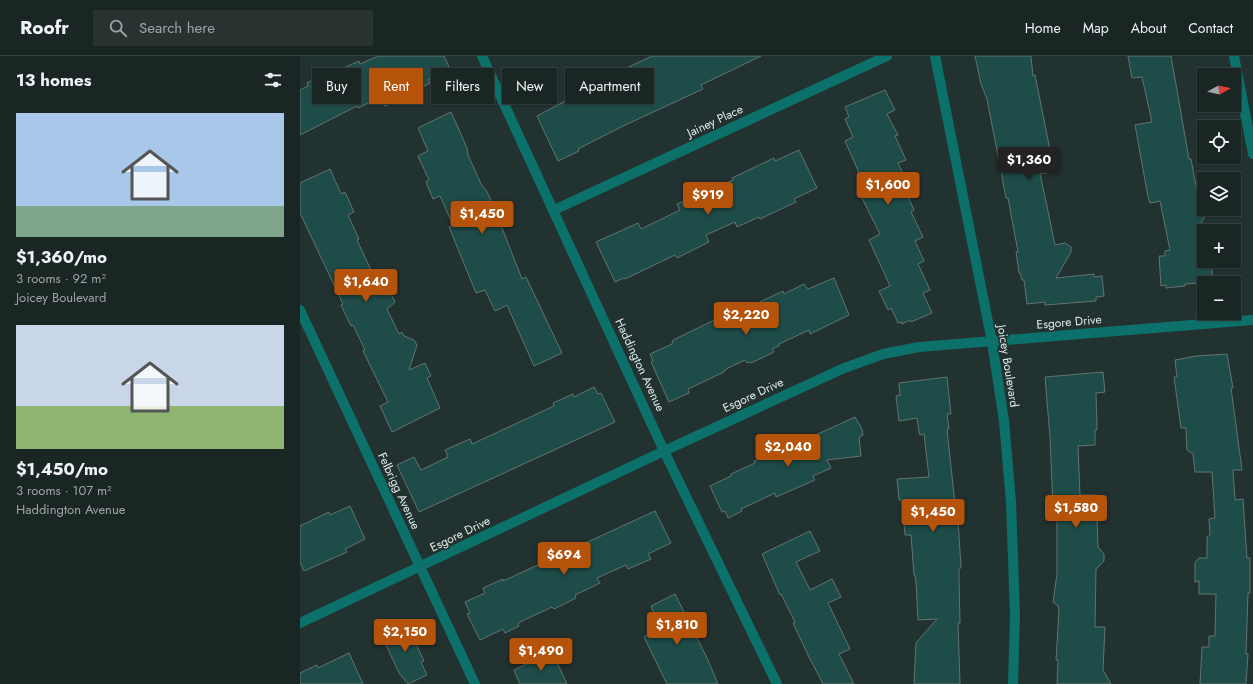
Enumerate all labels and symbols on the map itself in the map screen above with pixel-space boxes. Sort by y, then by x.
north arrow [1197,68,1241,112]
street label: Jainey Place [682,100,746,143]
pin: $1,360 [996,147,1062,181]
pin: $1,600 [855,172,921,206]
pin: $919 [684,182,732,216]
pin: $1,450 [449,201,515,235]
pin: $1,640 [333,269,399,303]
pin: $2,220 [713,302,779,336]
street label: Esgore Drive [1036,310,1102,334]
street label: Haddington Avenue [610,315,670,415]
street label: Joicey Boulevard [992,321,1023,409]
street label: Esgore Drive [720,373,786,417]
pin: $2,040 [755,434,821,468]
street label: Felbrigg Avenue [373,449,425,533]
pin: $1,580 [1043,495,1109,529]
pin: $1,450 [900,499,966,533]
street label: Esgore Drive [427,512,493,556]
pin: $694 [540,542,588,576]
pin: $1,810 [644,612,710,646]
pin: $2,150 [372,619,438,653]
pin: $1,490 [508,638,574,672]

